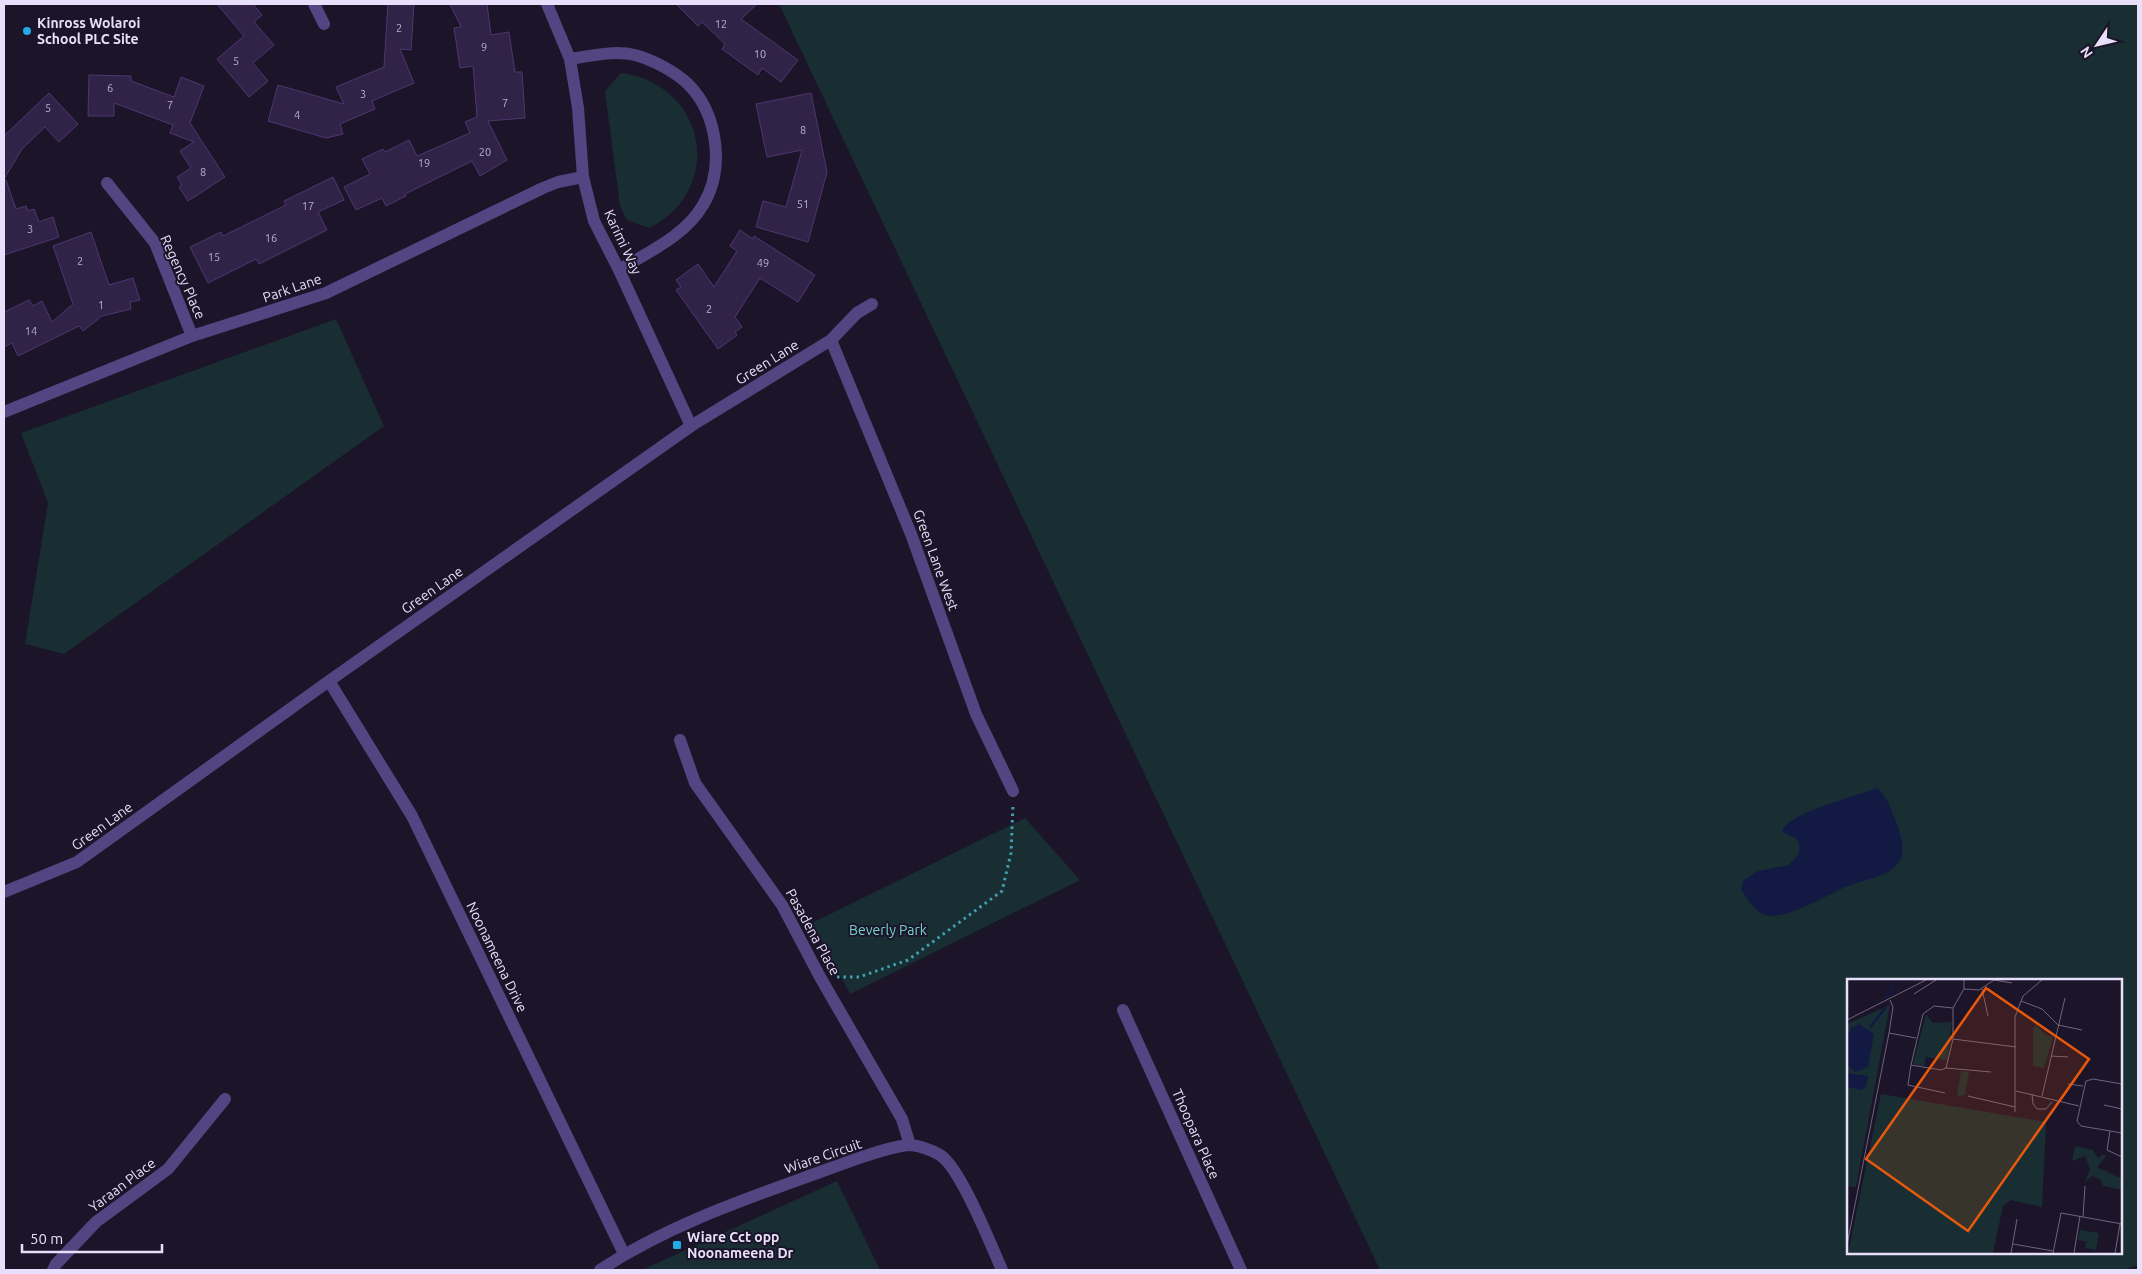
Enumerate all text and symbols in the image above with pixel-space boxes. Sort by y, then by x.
place label: Kinross Wolaroi School PLC Site [37,15,140,47]
house number: 12 [715,18,727,30]
north arrow [2072,20,2122,70]
house number: 2 [396,22,402,34]
marker: Kinross Wolaroi School PLC Site [21,25,33,37]
house number: 9 [481,41,487,53]
text: N [2077,44,2096,61]
house number: 10 [754,48,766,60]
house number: 5 [233,55,239,67]
house number: 6 [107,82,113,94]
house number: 3 [360,88,366,100]
house number: 7 [502,97,508,109]
house number: 7 [167,99,173,111]
house number: 5 [45,102,51,114]
house number: 4 [294,109,300,121]
house number: 8 [800,124,806,136]
house number: 20 [479,146,491,158]
house number: 19 [418,157,430,169]
house number: 8 [200,166,206,178]
house number: 51 [797,198,809,210]
house number: 17 [302,200,314,212]
street label: Karimi Way [601,207,645,277]
house number: 3 [27,223,33,235]
house number: 16 [265,232,277,244]
street label: Regency Place [157,233,209,321]
house number: 15 [208,251,220,263]
house number: 2 [77,255,83,267]
house number: 49 [757,257,769,269]
street label: Park Lane [261,270,323,306]
house number: 1 [98,299,104,311]
house number: 2 [706,303,712,315]
house number: 14 [25,325,37,337]
street label: Green Lane [733,336,801,388]
street label: Green Lane West [910,507,962,613]
street label: Green Lane [398,563,466,617]
street label: Green Lane [68,799,136,853]
street label: Pasadena Place [783,886,843,978]
street label: Noonameena Drive [463,899,531,1015]
park label: Beverly Park [849,922,927,938]
inset map [1847,979,2122,1254]
street label: Thoopara Place [1169,1087,1223,1181]
street label: Wiare Circuit [782,1135,864,1177]
street label: Yaraan Place [86,1155,158,1215]
scale bar [22,1222,162,1254]
place label: Wiare Cct opp Noonameena Dr [687,1229,794,1261]
text: 50 m [30,1230,63,1247]
marker: Wiare Cct opp Noonameena Dr [671,1239,683,1251]

